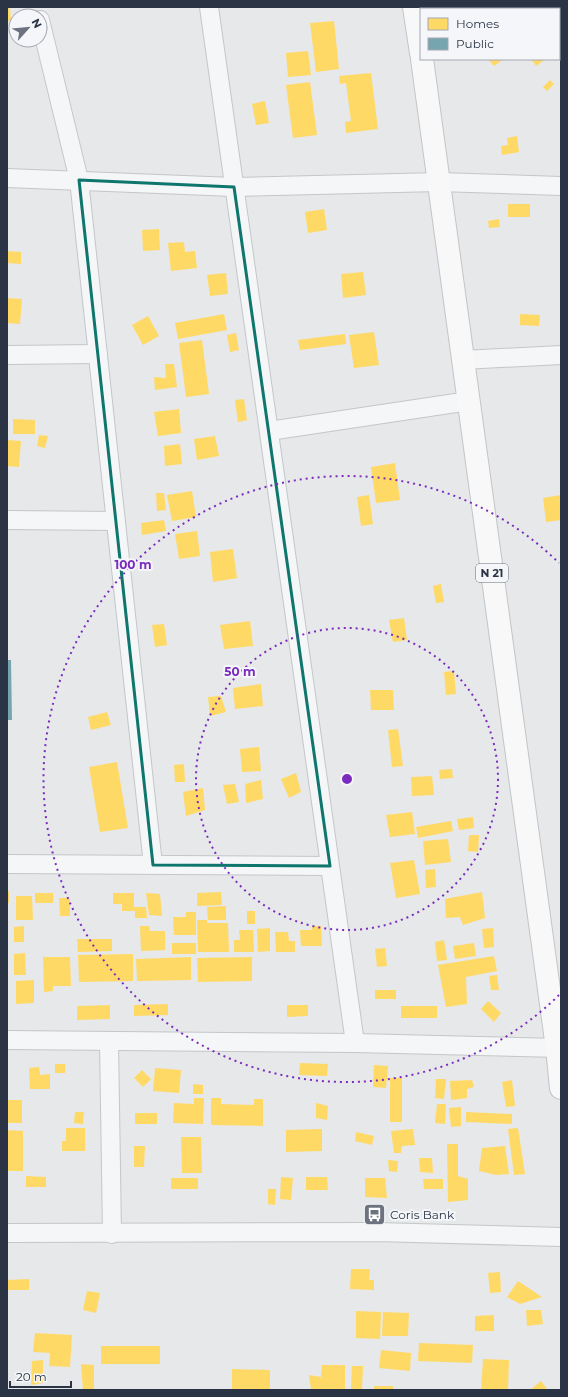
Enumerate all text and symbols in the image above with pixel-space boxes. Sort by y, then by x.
north arrow [8,8,48,48]
legend [420,8,560,60]
text: N [29,16,45,31]
text: Homes [456,16,499,31]
text: Public [456,36,494,51]
text: 100 m [115,557,151,572]
road number: N 21 [476,564,508,582]
text: 50 m [224,664,256,679]
centre of rings [340,772,354,786]
bus stop icon: Coris Bank [362,1201,388,1227]
place label: Coris Bank [390,1207,455,1222]
scale bar [10,1363,71,1389]
text: 20 m [16,1369,47,1384]

